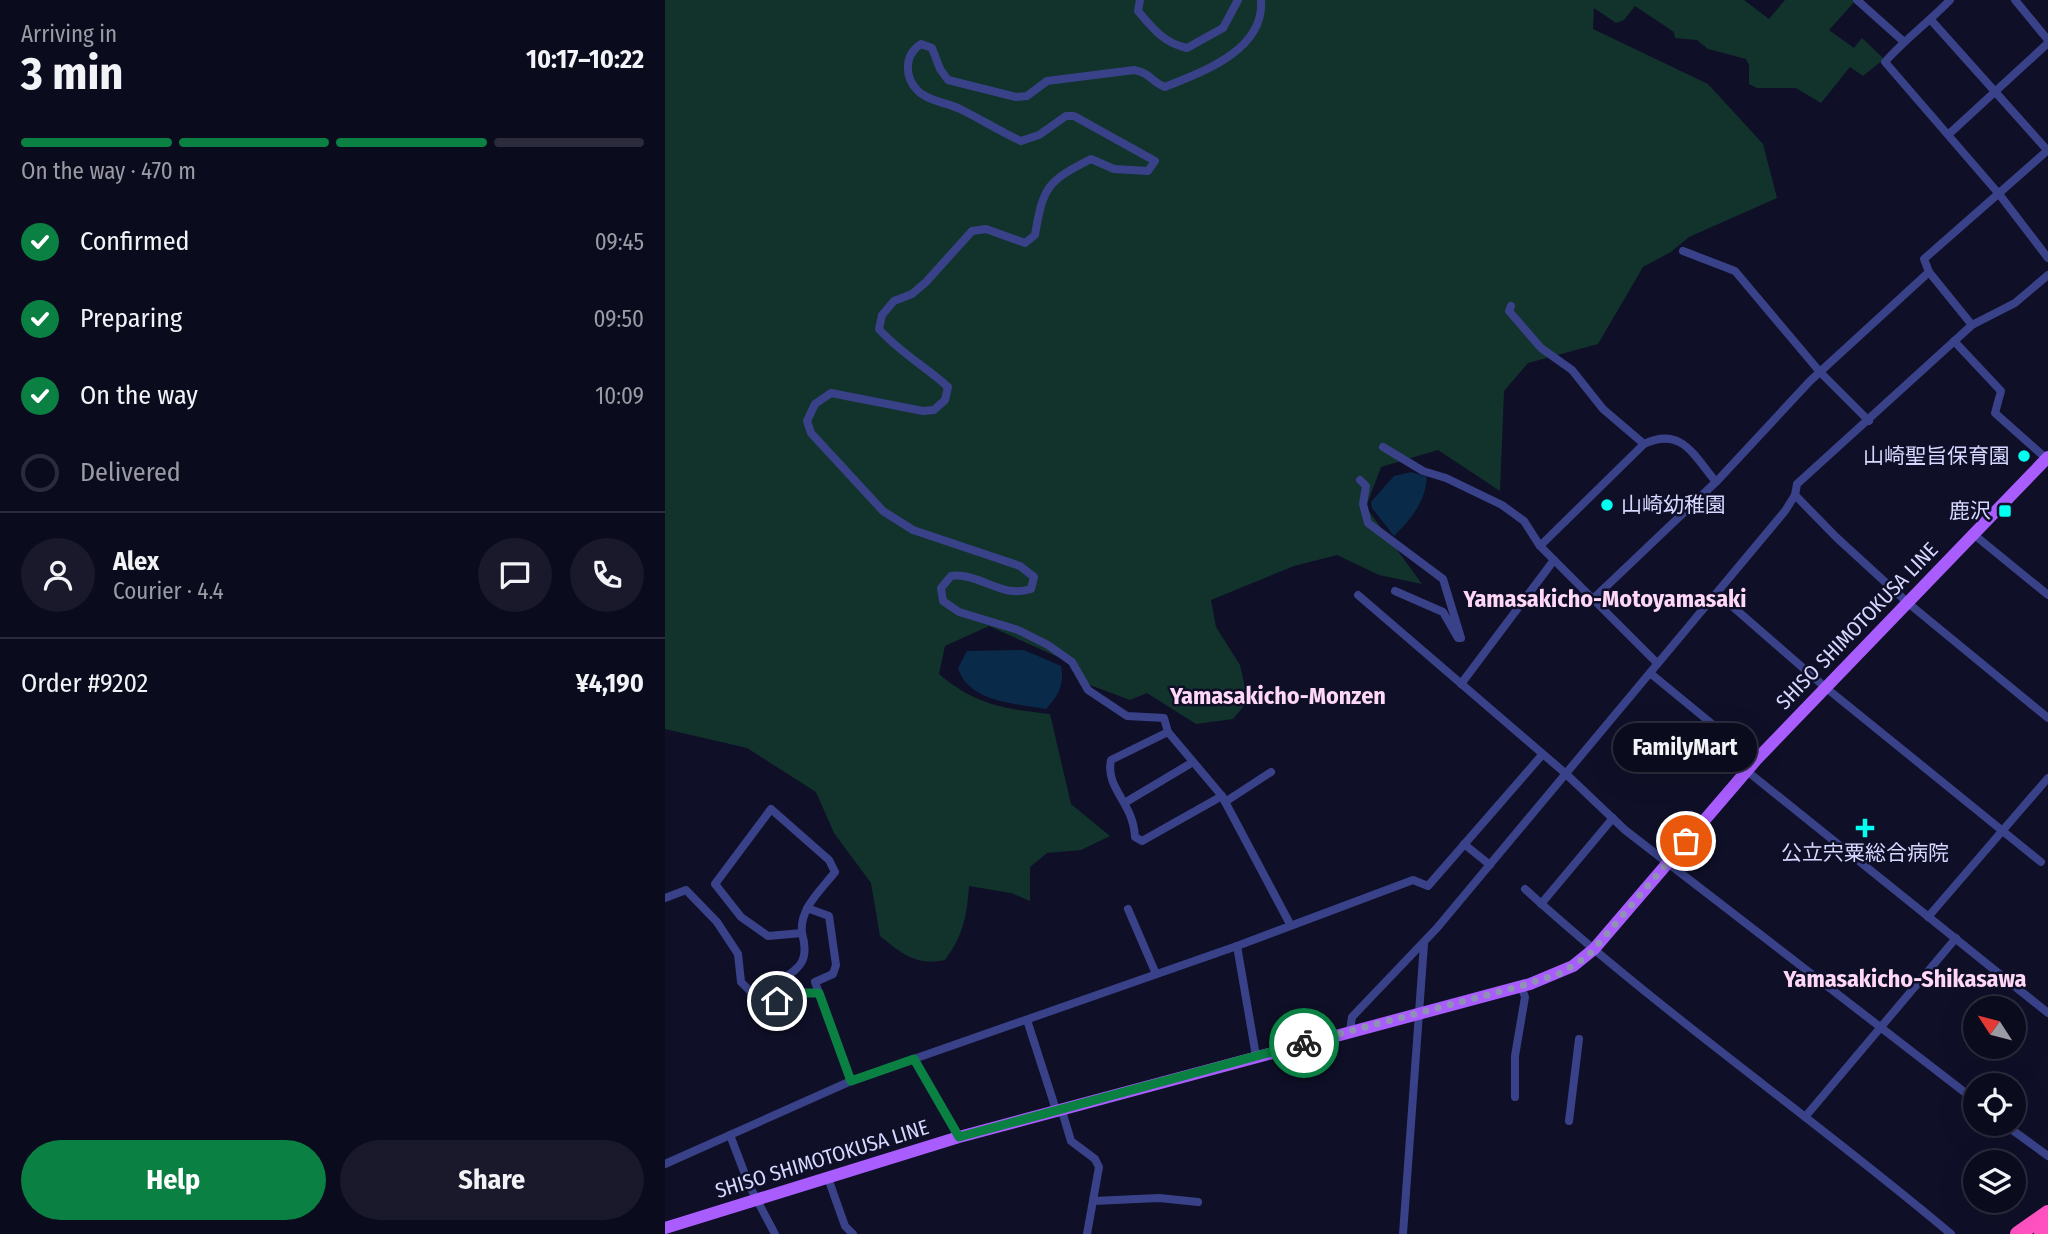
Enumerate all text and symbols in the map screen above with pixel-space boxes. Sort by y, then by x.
text: Arriving in [21,20,117,48]
text: 10:17–10:22 [526,44,644,75]
text: 3 min [21,46,123,101]
text: On the way · 470 m [21,157,196,185]
icon: check [21,223,59,261]
text: Confirmed [80,226,190,257]
text: 09:45 [595,228,644,256]
icon: check [21,300,59,338]
text: Preparing [80,303,182,334]
text: 09:50 [594,305,644,333]
icon: check [21,377,59,415]
text: On the way [80,380,198,411]
text: 10:09 [595,382,644,410]
place label: 山崎聖旨保育園 [1863,443,2010,469]
marker: 山崎聖旨保育園 [2016,448,2032,464]
text: Delivered [80,457,181,488]
place label: 山崎幼稚園 [1621,492,1726,518]
marker: 山崎幼稚園 [1599,497,1615,513]
place label: 鹿沢 [1949,498,1991,524]
marker: 鹿沢 [1997,503,2013,519]
street label: SHISO SHIMOTOKUSA LINE [1771,537,1944,715]
button: person [21,538,95,612]
button: chat [478,538,552,612]
button: phone [570,538,644,612]
text: Alex [113,546,159,577]
text: Courier · 4.4 [113,577,224,605]
district label: Yamasakicho-Motoyamasaki [1462,585,1747,613]
text: Order #9202 [21,668,148,699]
text: ¥4,190 [576,668,644,699]
district label: Yamasakicho-Monzen [1169,682,1386,710]
callout: FamilyMart [1614,722,1758,771]
text: FamilyMart [1632,733,1738,761]
pin [1656,811,1716,871]
marker: 公立宍粟総合病院 [1855,818,1875,838]
icon: bag [1667,822,1705,860]
place label: 公立宍粟総合病院 [1781,840,1949,866]
district label: Yamasakicho-Shikasawa [1783,965,2026,993]
pin [747,971,807,1031]
icon: home [758,982,796,1020]
north arrow [1963,996,2027,1059]
map controls [1963,996,2026,1213]
courier [1269,1008,1339,1078]
icon: bike [1285,1024,1323,1062]
button: locate [1963,1073,2026,1136]
street label: SHISO SHIMOTOKUSA LINE [712,1114,932,1204]
button: Help [21,1140,326,1220]
button: Share [340,1140,644,1220]
button: layers [1963,1150,2026,1213]

